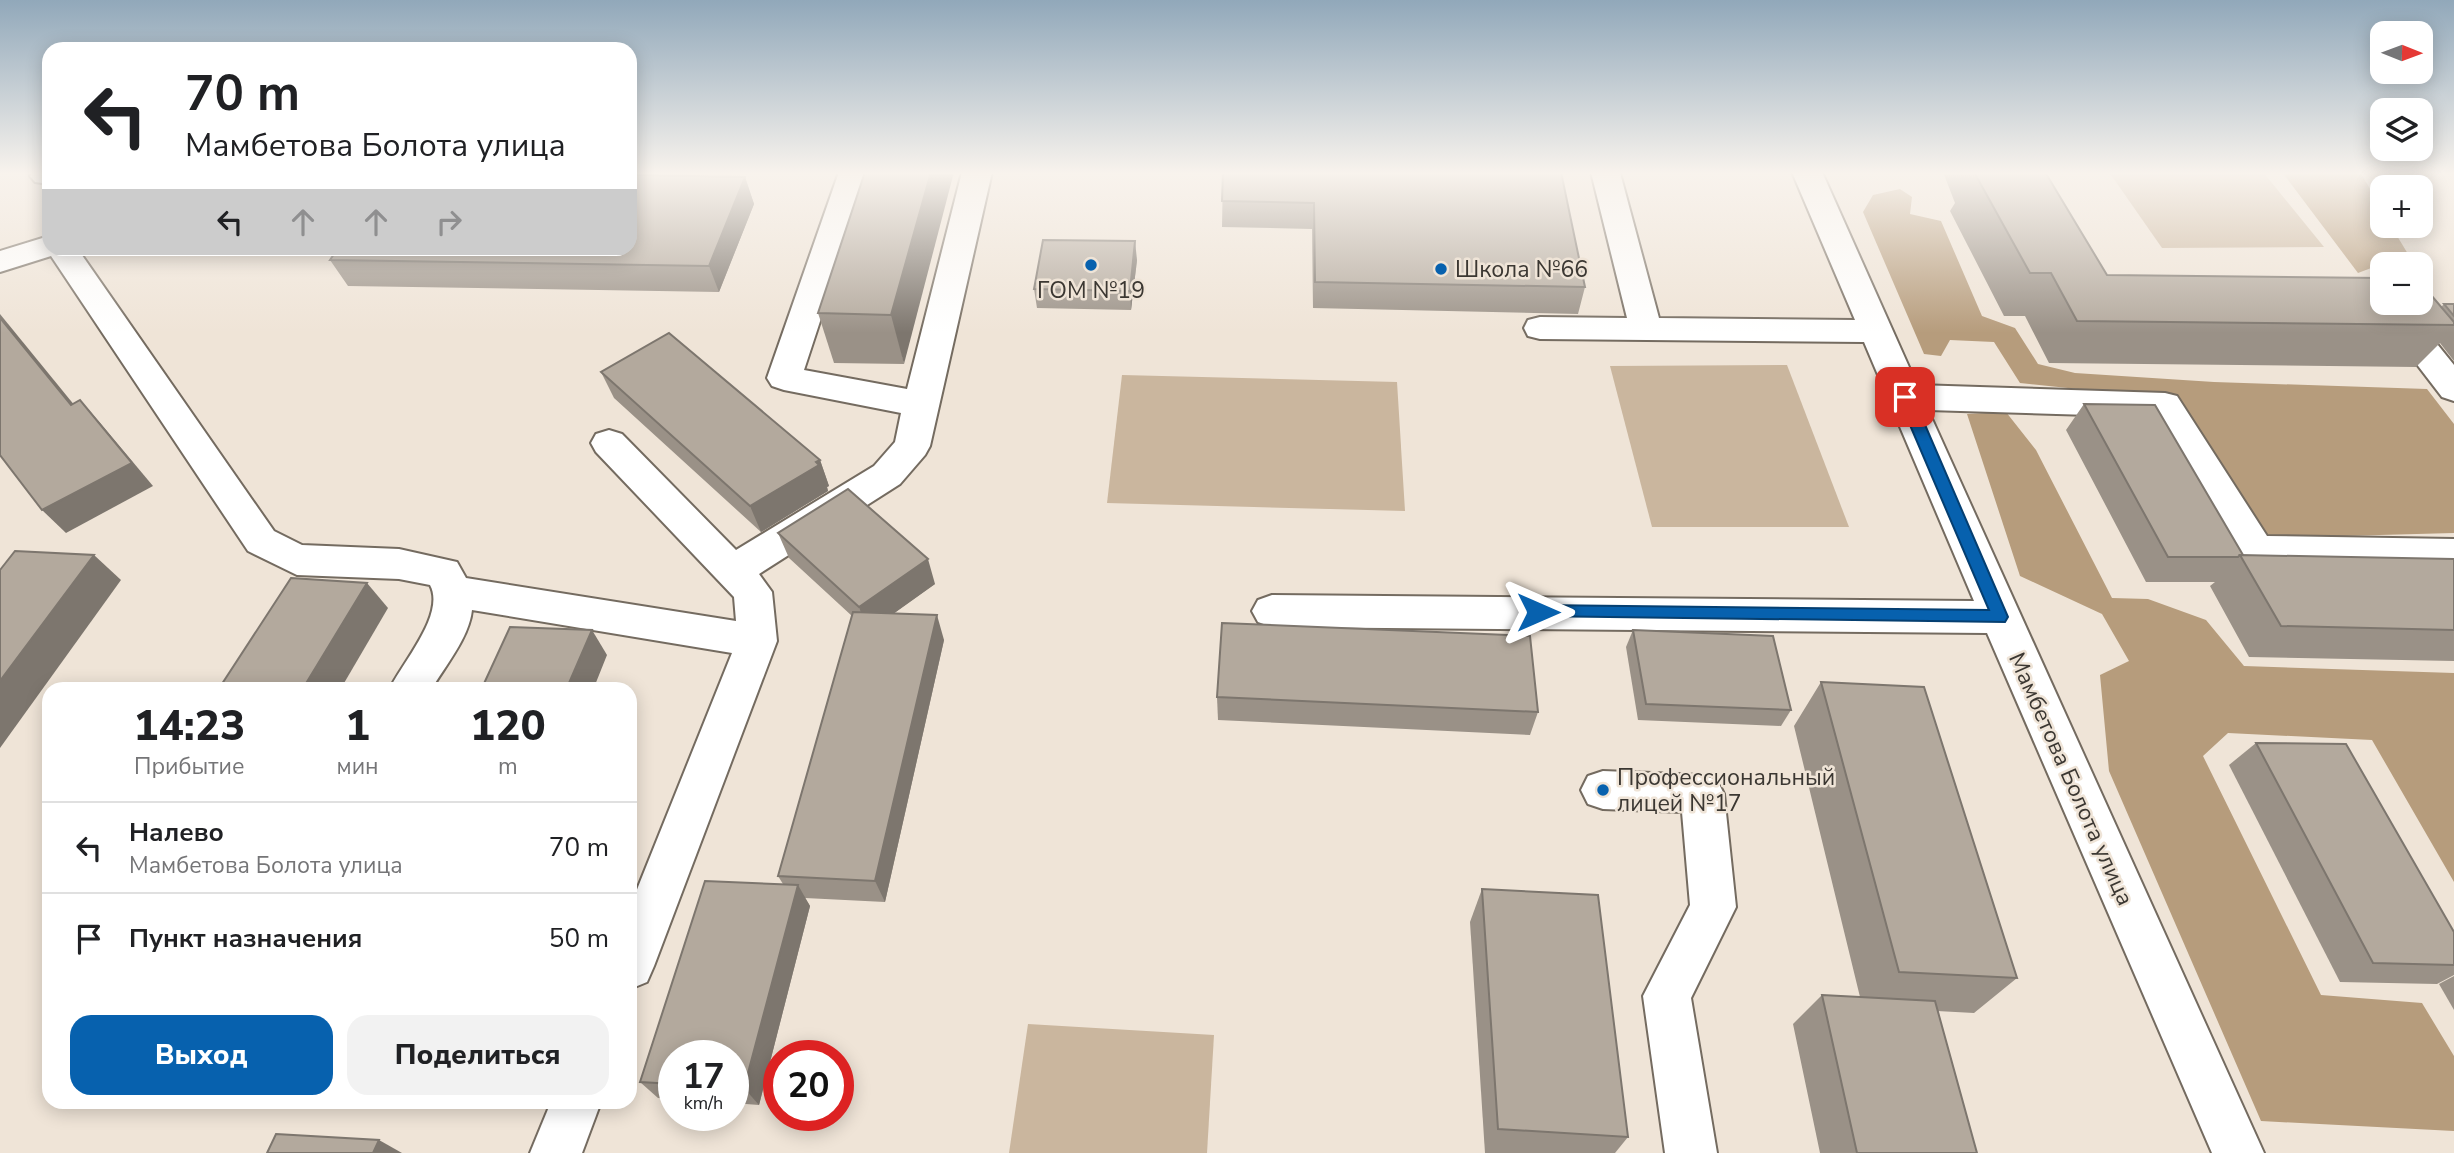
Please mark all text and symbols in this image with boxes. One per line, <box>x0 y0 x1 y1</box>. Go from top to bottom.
north arrow <box>2370 21 2432 84</box>
map controls <box>2370 21 2433 315</box>
text: 70 m <box>185 60 300 127</box>
icon: left <box>70 70 161 161</box>
button: layers <box>2370 98 2433 161</box>
text: Мамбетова Болота улица <box>185 124 566 167</box>
button: + <box>2370 175 2433 238</box>
icon: left <box>211 203 249 241</box>
icon: ahead <box>284 203 322 241</box>
icon: ahead <box>357 203 395 241</box>
icon: right <box>430 203 468 241</box>
button: − <box>2370 252 2433 315</box>
place label: Школа №66 <box>1455 254 1588 285</box>
marker: ГОМ №19 <box>1083 257 1099 273</box>
marker: Школа №66 <box>1433 261 1449 277</box>
place label: ГОМ №19 <box>1037 275 1145 306</box>
pin <box>1875 367 1935 427</box>
icon: arrive <box>1886 378 1924 416</box>
position arrow <box>1501 575 1575 649</box>
street label: Мамбетова Болота улица <box>2001 648 2141 910</box>
text: 14:23 <box>133 698 245 755</box>
text: 1 <box>345 698 370 755</box>
text: 120 <box>470 698 546 755</box>
text: Прибытие <box>134 751 244 782</box>
text: мин <box>337 751 379 782</box>
text: m <box>498 751 518 782</box>
place label: Профессиональный лицей №17 <box>1617 762 1835 819</box>
marker: Профессиональный лицей №17 <box>1595 782 1611 798</box>
text: Налево <box>129 815 224 850</box>
icon: left <box>70 829 108 867</box>
text: 70 m <box>549 830 609 865</box>
text: Мамбетова Болота улица <box>129 850 403 881</box>
icon: arrive <box>70 920 108 958</box>
text: Пункт назначения <box>129 921 362 956</box>
text: 50 m <box>549 921 609 956</box>
button: Выход <box>70 1015 333 1095</box>
button: Поделиться <box>347 1015 609 1095</box>
speed limit sign: 20 <box>763 1040 854 1131</box>
text: 17 <box>682 1053 725 1100</box>
text: km/h <box>684 1091 723 1115</box>

